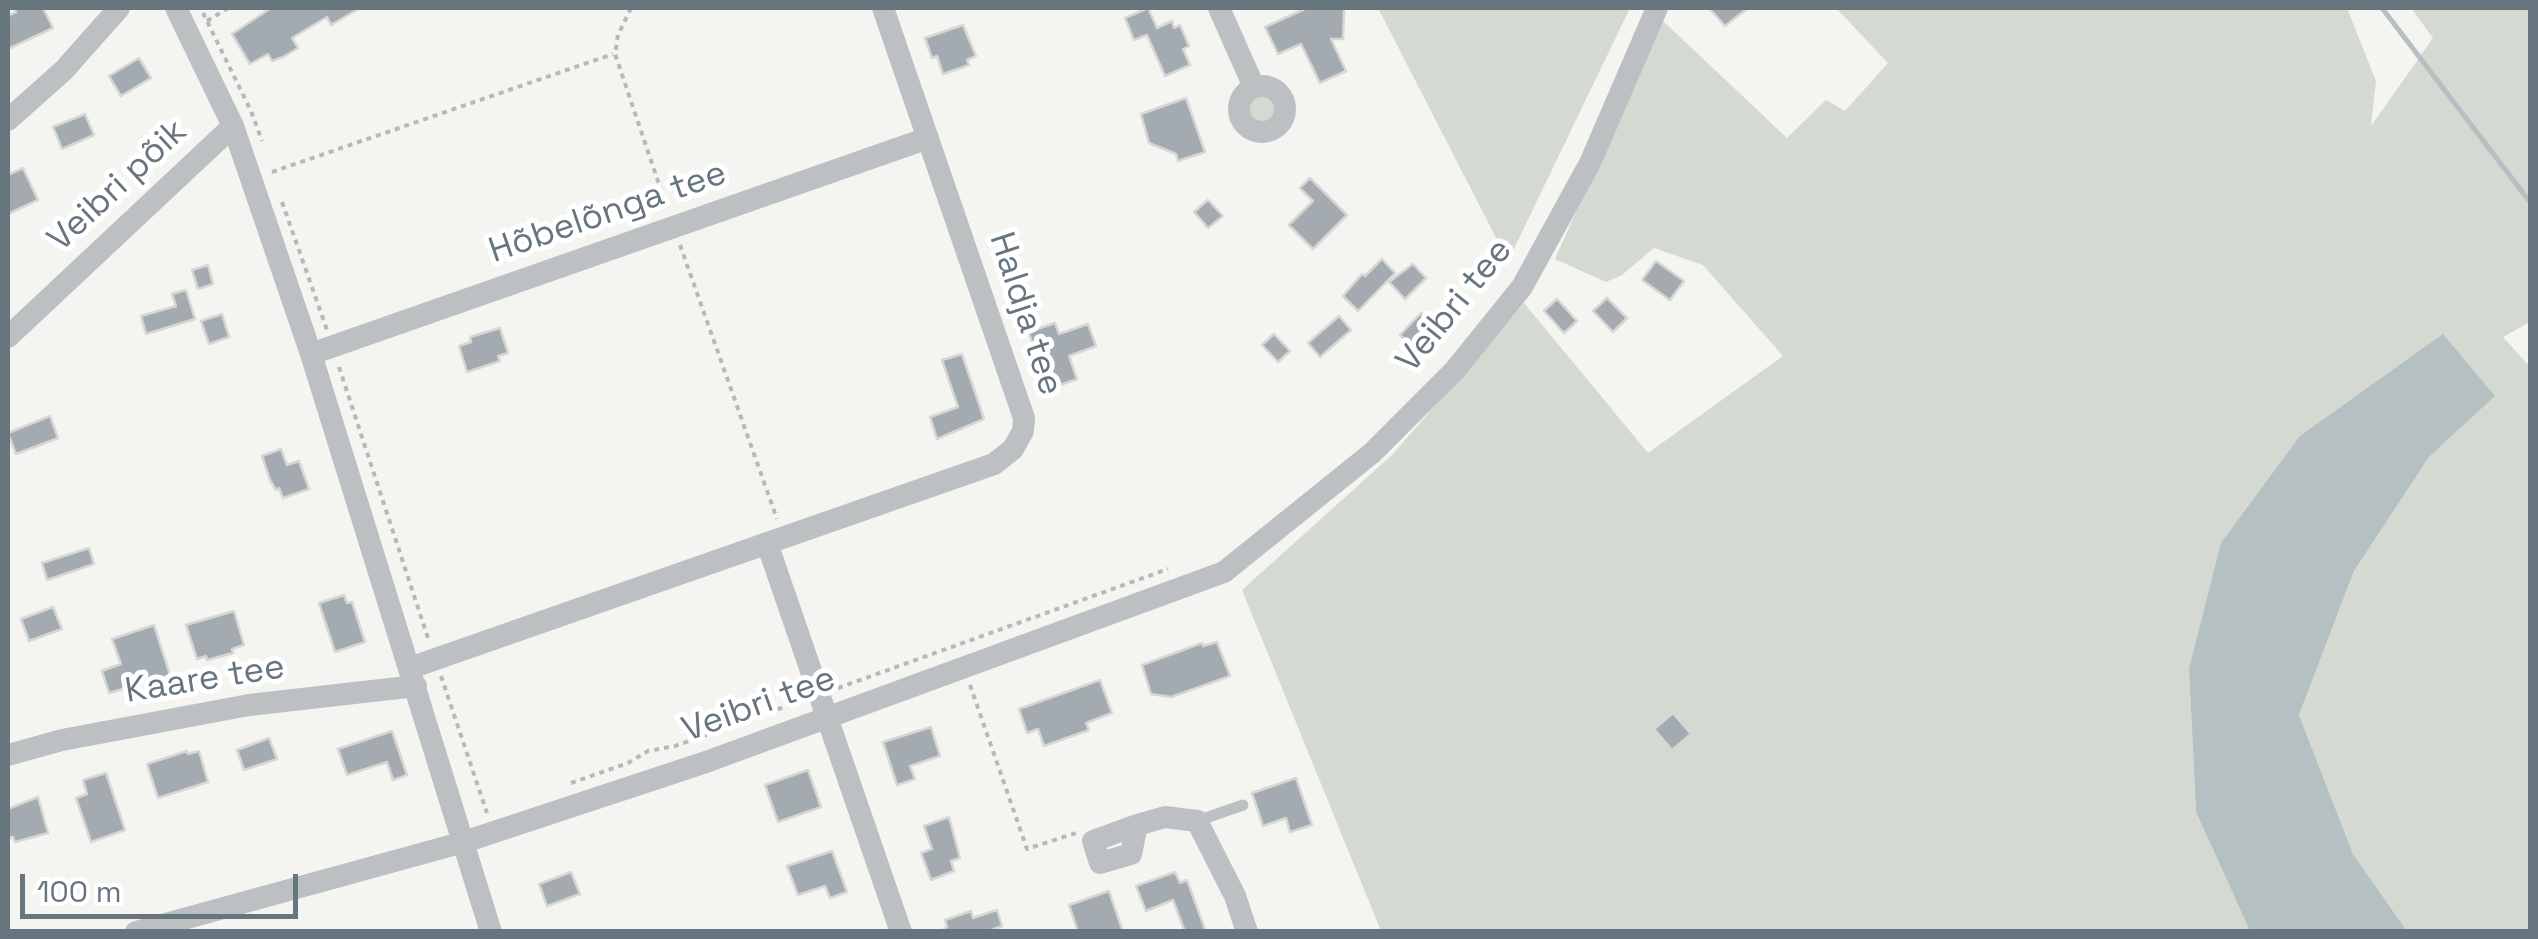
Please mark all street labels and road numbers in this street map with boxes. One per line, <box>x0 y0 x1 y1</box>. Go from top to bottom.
street label: Veibri põik <box>40 111 196 261</box>
street label: Hõbelõnga tee <box>484 153 732 273</box>
street label: Haldja tee <box>979 227 1071 401</box>
street label: Veibri tee <box>1388 231 1522 381</box>
street label: Kaare tee <box>122 647 288 713</box>
street label: Veibri tee <box>677 658 841 752</box>

